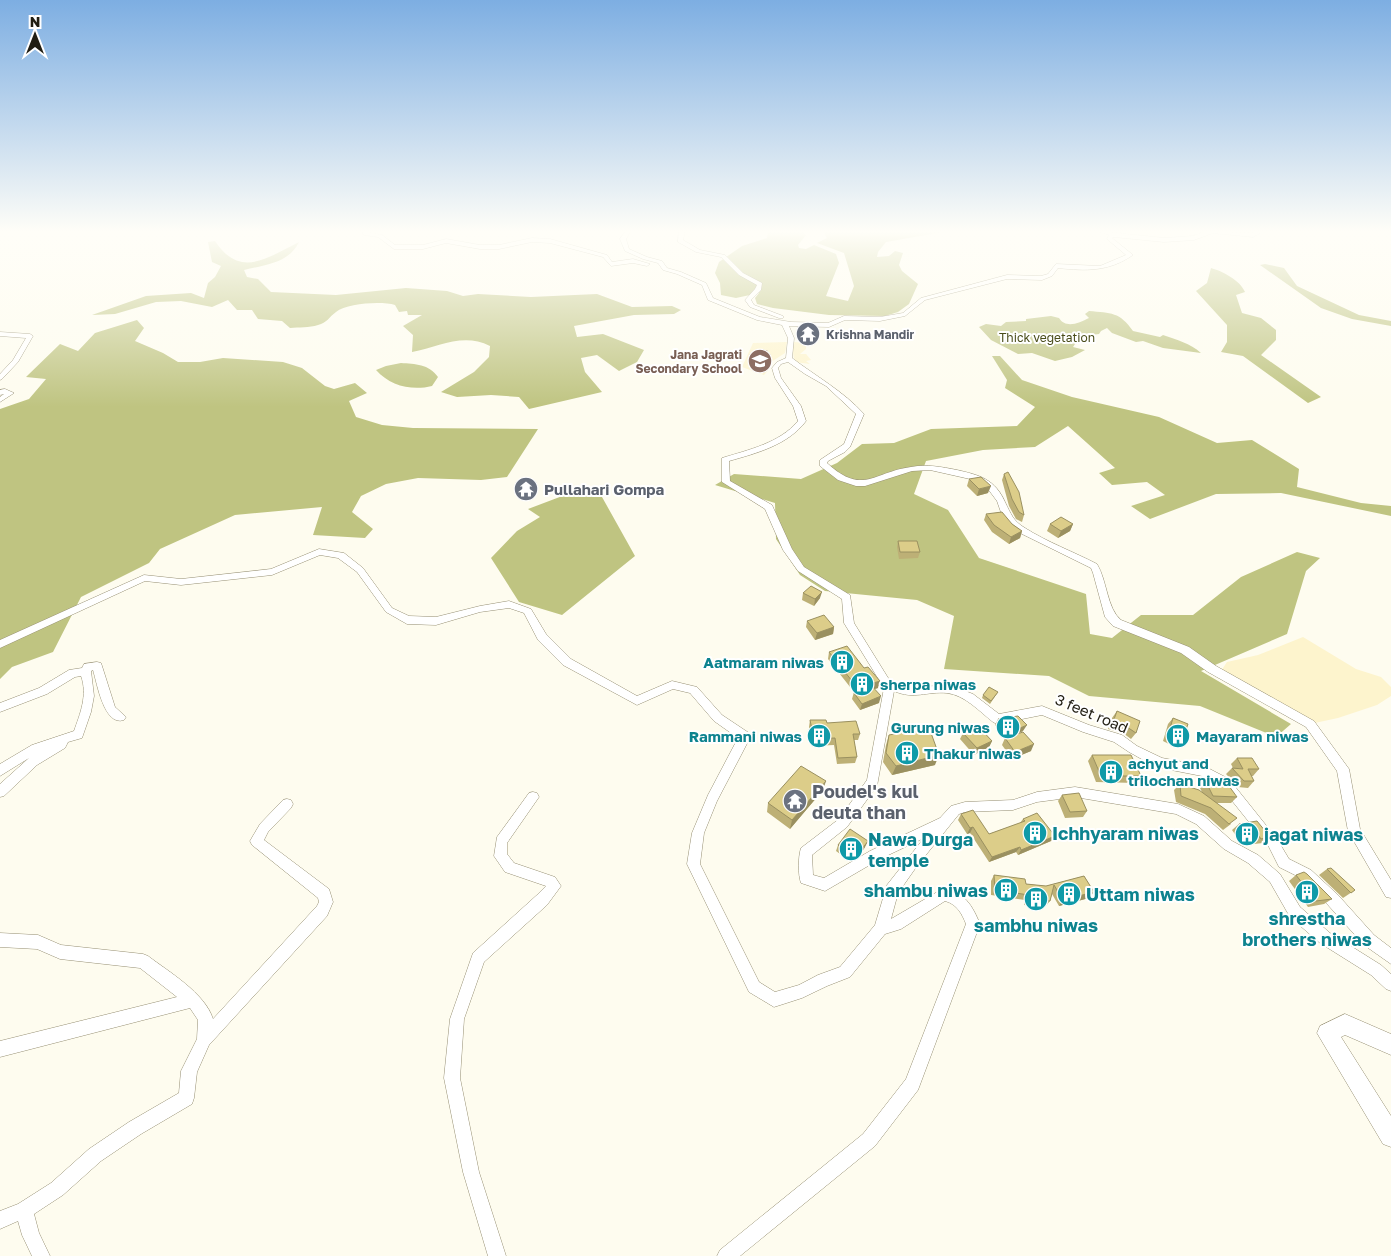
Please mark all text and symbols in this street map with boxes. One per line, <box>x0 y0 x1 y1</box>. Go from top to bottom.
north arrow <box>10 10 60 60</box>
text: N <box>30 13 40 30</box>
temple icon: Krishna Mandir <box>795 321 821 347</box>
place label: Krishna Mandir <box>826 327 914 342</box>
park label: Thick vegetation <box>999 330 1095 345</box>
place label: Jana Jagrati Secondary School <box>635 347 742 376</box>
school or university icon: Jana Jagrati Secondary School <box>747 348 773 374</box>
temple icon: Pullahari Gompa <box>513 476 539 502</box>
place label: Pullahari Gompa <box>544 480 665 498</box>
building icon: Aatmaram niwas <box>829 649 855 675</box>
place label: Aatmaram niwas <box>703 653 824 671</box>
building icon: sherpa niwas <box>849 671 875 697</box>
place label: sherpa niwas <box>880 675 976 693</box>
street label: 3 feet road <box>1053 690 1131 736</box>
building icon: Gurung niwas <box>995 714 1021 740</box>
place label: Gurung niwas <box>891 718 990 736</box>
building icon: Rammani niwas <box>806 723 832 749</box>
building icon: Mayaram niwas <box>1165 723 1191 749</box>
place label: Rammani niwas <box>689 727 802 745</box>
place label: Mayaram niwas <box>1196 727 1309 745</box>
building icon: Thakur niwas <box>894 740 920 766</box>
place label: Thakur niwas <box>924 744 1021 762</box>
place label: achyut and trilochan niwas <box>1128 754 1240 789</box>
building icon: achyut and trilochan niwas <box>1098 759 1124 785</box>
place label: Poudel's kul deuta than <box>812 780 919 823</box>
temple icon: Poudel's kul deuta than <box>782 788 808 814</box>
building icon: Ichhyaram niwas <box>1022 820 1048 846</box>
building icon: jagat niwas <box>1234 821 1260 847</box>
place label: Ichhyaram niwas <box>1052 822 1199 844</box>
place label: jagat niwas <box>1263 823 1363 845</box>
place label: Nawa Durga temple <box>868 828 973 871</box>
building icon: Nawa Durga temple <box>838 836 864 862</box>
building icon: shambu niwas <box>993 877 1019 903</box>
place label: shambu niwas <box>864 879 988 901</box>
building icon: shrestha brothers niwas <box>1294 879 1320 905</box>
building icon: Uttam niwas <box>1056 881 1082 907</box>
place label: Uttam niwas <box>1086 883 1195 905</box>
building icon: sambhu niwas <box>1023 886 1049 912</box>
place label: shrestha brothers niwas <box>1242 907 1372 950</box>
place label: sambhu niwas <box>974 914 1098 936</box>

